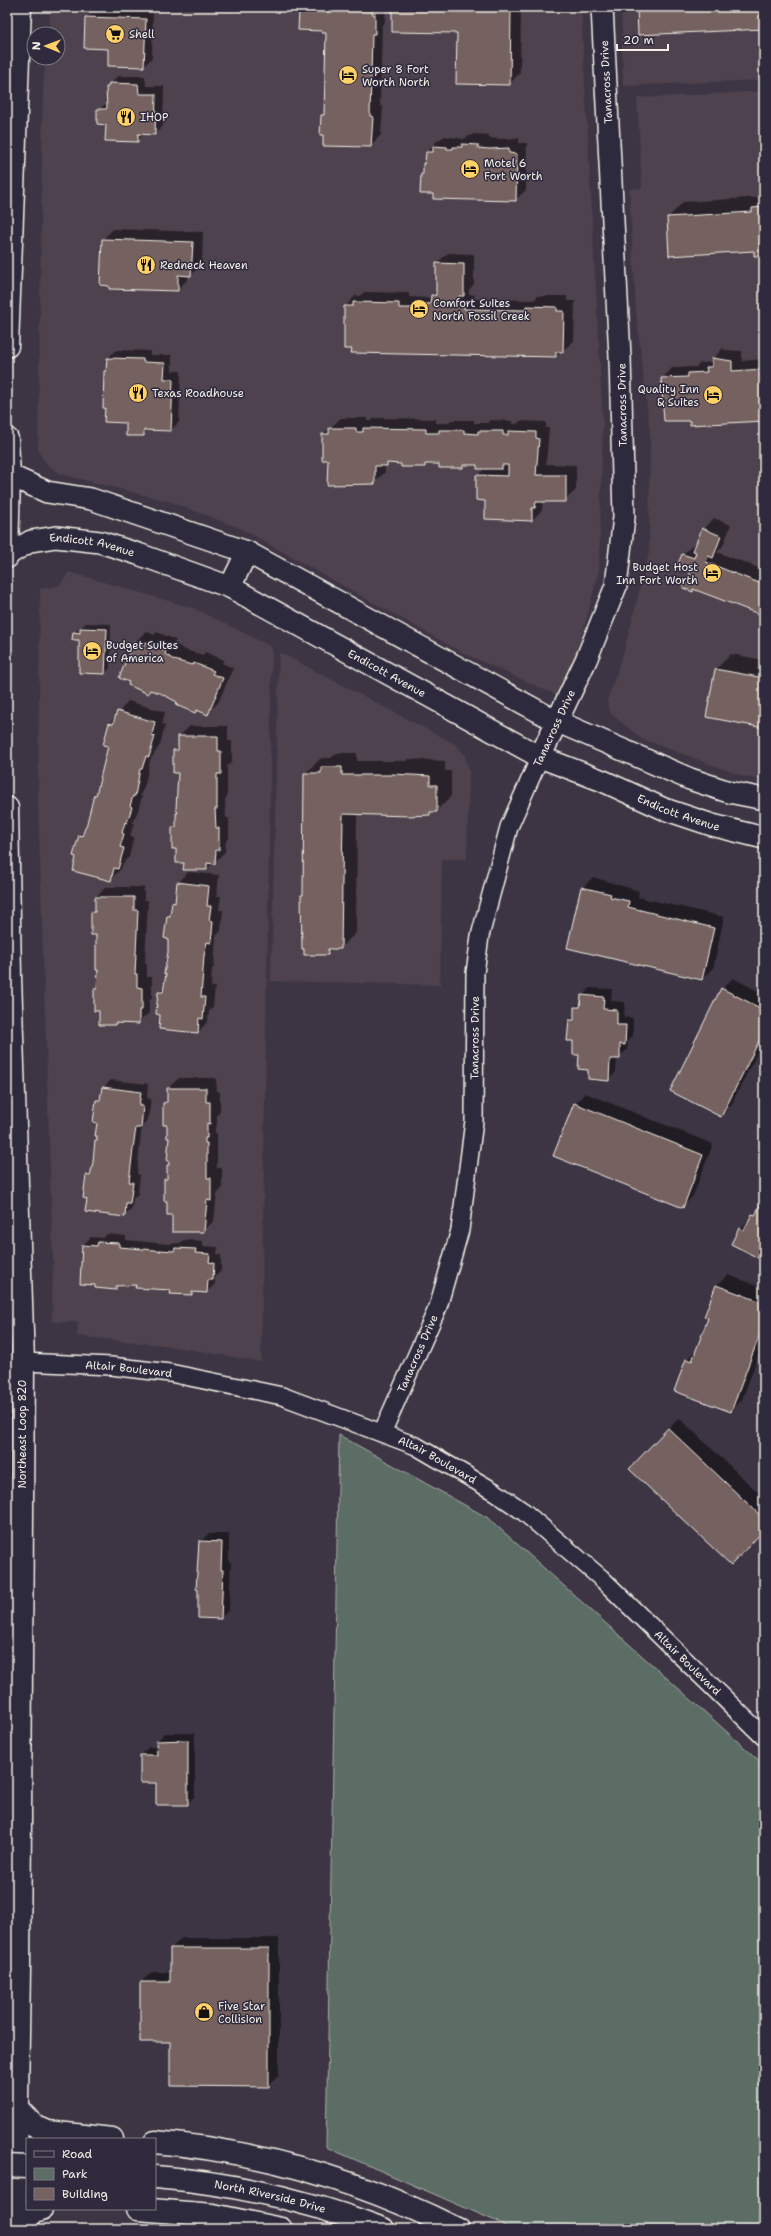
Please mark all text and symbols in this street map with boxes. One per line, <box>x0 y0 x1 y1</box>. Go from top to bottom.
supermarket icon: Shell <box>104 23 126 45</box>
north arrow <box>26 26 66 66</box>
scale bar <box>617 26 668 52</box>
place label: Shell <box>129 27 155 42</box>
text: 20 m <box>623 32 654 48</box>
street label: Tanacross Drive <box>597 40 616 124</box>
text: N <box>29 41 44 50</box>
place label: Super 8 Fort Worth North <box>362 62 430 90</box>
hotel icon: Super 8 Fort Worth North <box>337 64 359 86</box>
restaurant icon: IHOP <box>115 106 137 128</box>
place label: IHOP <box>140 110 168 125</box>
place label: Motel 6 Fort Worth <box>484 156 543 184</box>
hotel icon: Motel 6 Fort Worth <box>459 158 481 180</box>
restaurant icon: Redneck Heaven <box>135 254 157 276</box>
place label: Redneck Heaven <box>160 258 248 273</box>
place label: Comfort Suites North Fossil Creek <box>433 296 530 324</box>
hotel icon: Comfort Suites North Fossil Creek <box>408 298 430 320</box>
street label: Tanacross Drive <box>614 363 631 447</box>
restaurant icon: Texas Roadhouse <box>127 382 149 404</box>
place label: Quality Inn & Suites <box>638 382 699 410</box>
hotel icon: Quality Inn & Suites <box>702 384 724 406</box>
place label: Texas Roadhouse <box>152 386 244 401</box>
street label: Endicott Avenue <box>48 530 137 561</box>
place label: Budget Host Inn Fort Worth <box>616 560 698 588</box>
hotel icon: Budget Host Inn Fort Worth <box>701 562 723 584</box>
place label: Budget Suites of America <box>106 638 178 666</box>
hotel icon: Budget Suites of America <box>81 640 103 662</box>
street label: Endicott Avenue <box>345 646 429 701</box>
street label: Tanacross Drive <box>530 687 579 769</box>
street label: Endicott Avenue <box>635 791 721 835</box>
street label: Tanacross Drive <box>467 996 483 1080</box>
street label: Tanacross Drive <box>394 1312 442 1395</box>
street label: Altair Boulevard <box>85 1358 173 1381</box>
street label: Northeast Loop 820 <box>15 1380 30 1488</box>
street label: Altair Boulevard <box>396 1433 479 1488</box>
street label: Altair Boulevard <box>651 1627 724 1699</box>
place label: Five Star Collision <box>218 1999 265 2027</box>
shop icon: Five Star Collision <box>193 2001 215 2023</box>
legend <box>26 2138 156 2210</box>
text: Road <box>62 2146 93 2162</box>
text: Park <box>62 2166 88 2182</box>
street label: North Riverside Drive <box>213 2177 328 2217</box>
text: Building <box>62 2186 108 2202</box>

